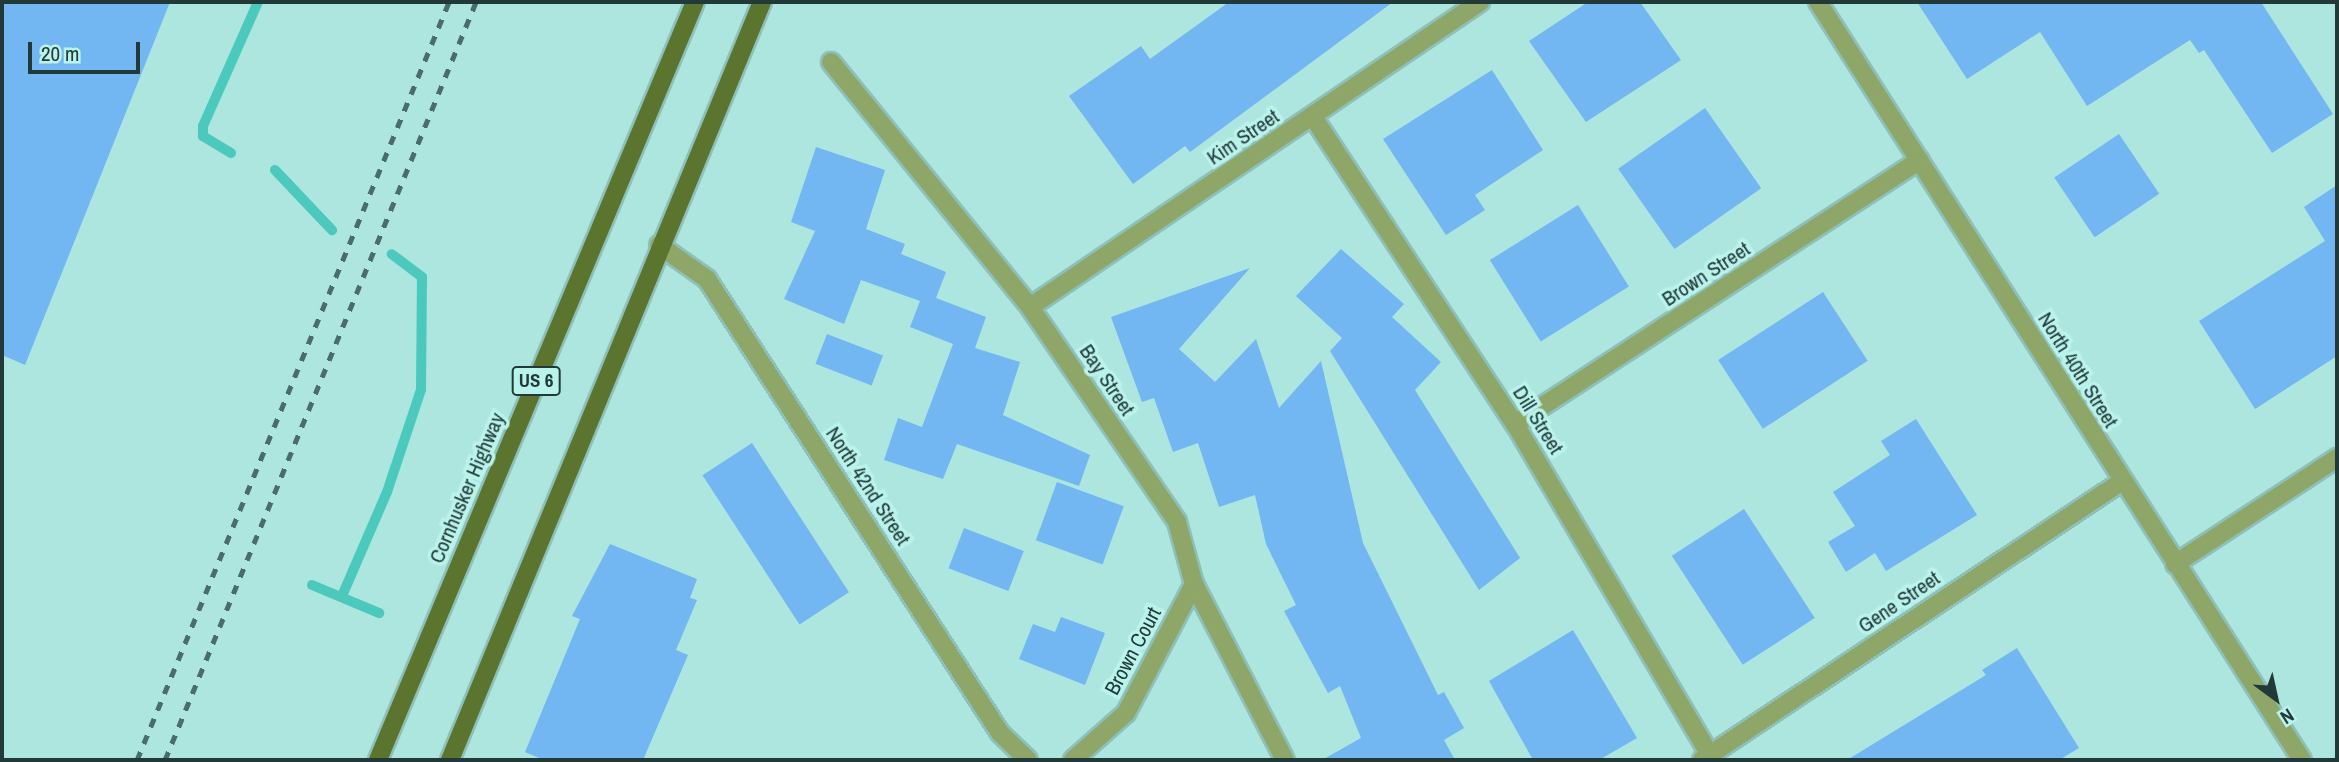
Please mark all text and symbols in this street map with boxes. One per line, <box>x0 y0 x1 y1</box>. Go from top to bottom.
scale bar <box>32 28 144 72</box>
text: 20 m <box>41 39 79 68</box>
street label: Kim Street <box>1202 104 1284 170</box>
street label: Brown Street <box>1657 236 1755 312</box>
street label: North 40th Street <box>2033 308 2123 432</box>
street label: Bay Street <box>1074 340 1140 420</box>
road number: US 6 <box>512 366 560 396</box>
street label: Dill Street <box>1507 381 1569 459</box>
street label: Cornhusker Highway <box>424 409 510 567</box>
street label: North 42nd Street <box>820 422 916 550</box>
street label: Gene Street <box>1853 566 1945 638</box>
street label: Brown Court <box>1099 603 1167 699</box>
north arrow <box>2241 664 2311 734</box>
text: N <box>2276 703 2299 731</box>

